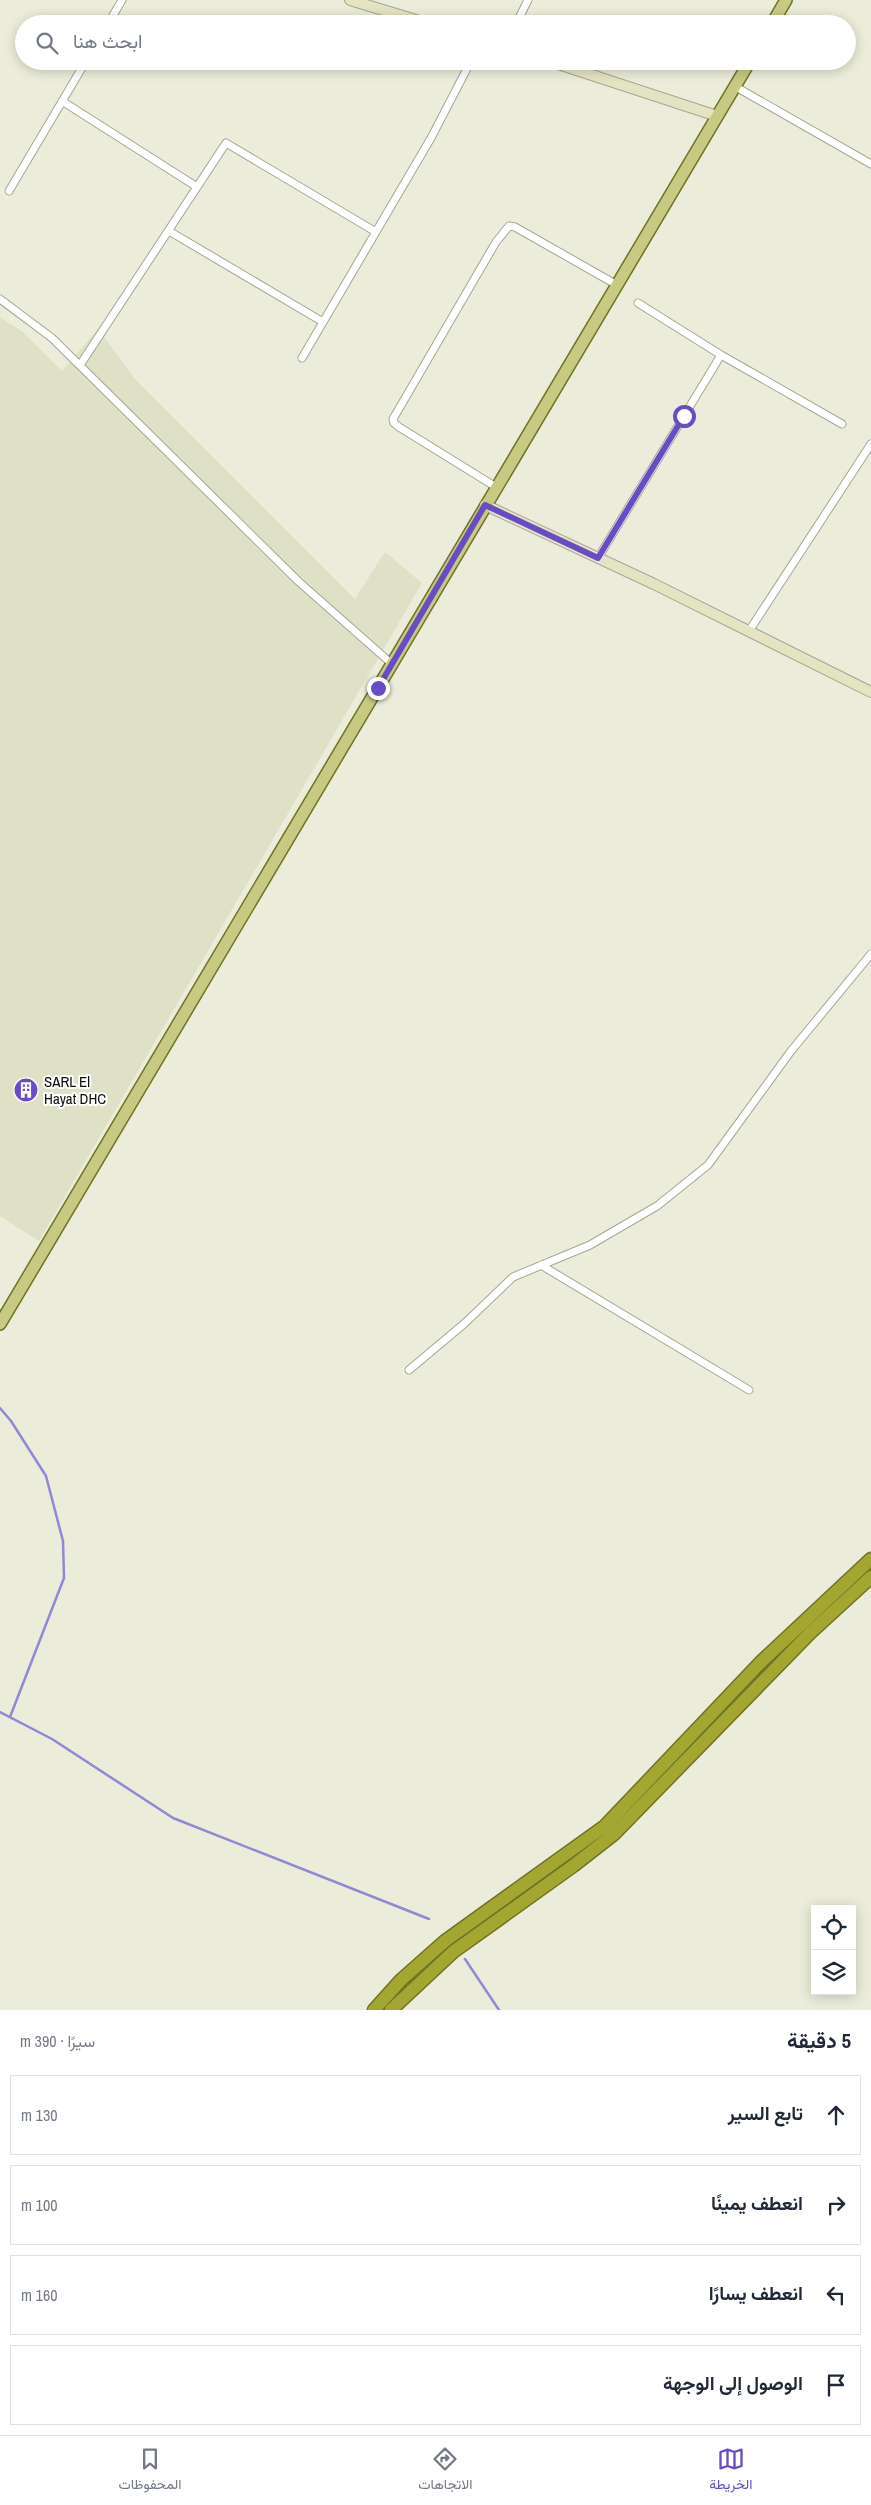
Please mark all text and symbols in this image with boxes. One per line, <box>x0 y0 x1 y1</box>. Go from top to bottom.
search box <box>15 15 856 70</box>
text: ابحث هنا <box>73 28 143 54</box>
icon: search <box>33 29 61 57</box>
route start <box>673 405 696 428</box>
route end <box>367 677 390 700</box>
place label: SARL El Hayat DHC <box>44 1071 106 1109</box>
building icon: SARL El Hayat DHC <box>13 1077 39 1103</box>
map controls <box>811 1905 856 1995</box>
button: locate <box>811 1905 856 1950</box>
button: layers <box>811 1950 856 1995</box>
text: 5 دقيقة <box>787 2026 851 2055</box>
text: سيرًا · 390 m <box>20 2030 95 2052</box>
text: تابع السير <box>728 2100 803 2126</box>
icon: ahead <box>822 2101 850 2129</box>
text: 130 m <box>21 2104 57 2126</box>
text: انعطف يمينًا <box>711 2190 803 2216</box>
icon: right <box>822 2191 850 2219</box>
text: 100 m <box>21 2194 57 2216</box>
text: انعطف يسارًا <box>709 2280 803 2306</box>
icon: left <box>822 2281 850 2309</box>
text: 160 m <box>21 2284 57 2306</box>
text: الوصول إلى الوجهة <box>663 2370 803 2396</box>
icon: arrive <box>822 2371 850 2399</box>
tab: المحفوظات <box>118 2445 181 2497</box>
tab: الاتجاهات <box>418 2445 473 2497</box>
tab: الخريطة <box>709 2445 753 2497</box>

